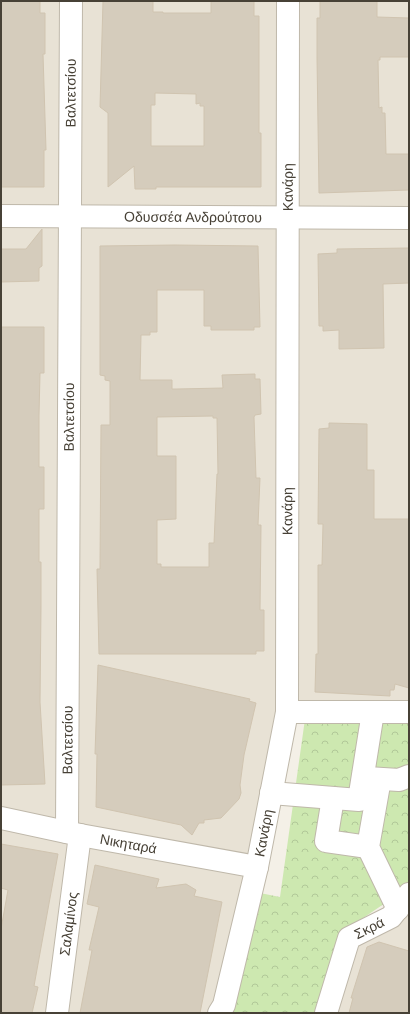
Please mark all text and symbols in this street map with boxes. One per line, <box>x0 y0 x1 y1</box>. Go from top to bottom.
street label: Βαλτετσίου <box>62 59 79 127</box>
street label: Κανάρη <box>280 163 296 211</box>
street label: Οδυσσέα Ανδρούτσου <box>124 209 262 225</box>
street label: Βαλτετσίου <box>61 383 77 451</box>
street label: Κανάρη <box>279 487 295 535</box>
street label: Βαλτετσίου <box>59 706 76 774</box>
street label: Κανάρη <box>251 808 276 858</box>
street label: Νικηταρά <box>99 831 158 857</box>
street label: Σαλαμίνος <box>56 891 81 957</box>
street label: Σκρά <box>351 914 387 942</box>

